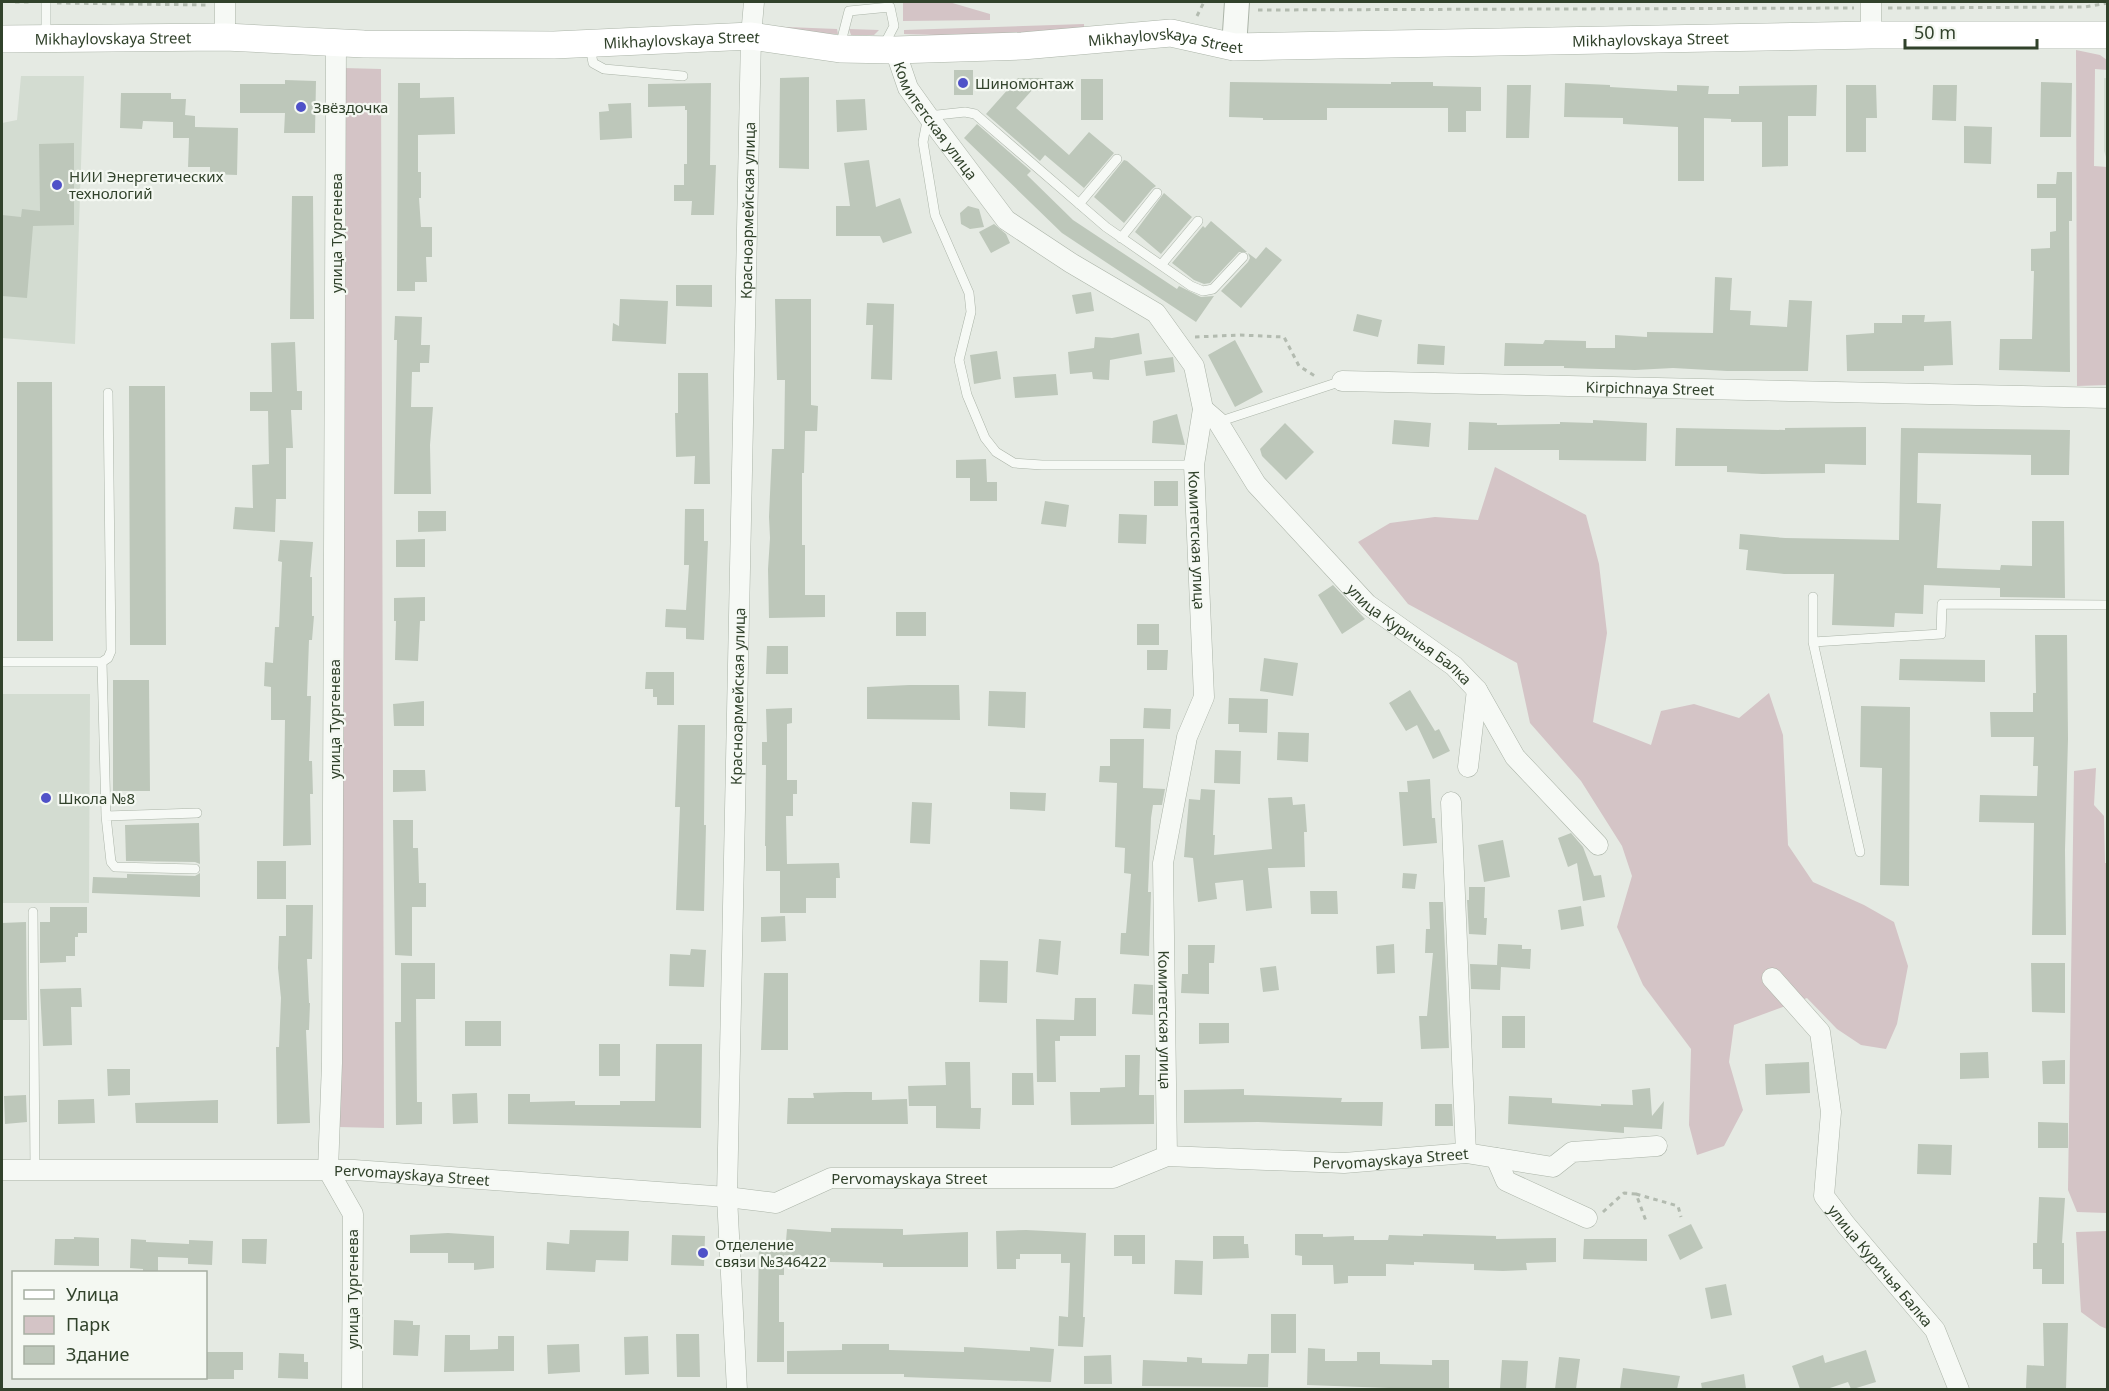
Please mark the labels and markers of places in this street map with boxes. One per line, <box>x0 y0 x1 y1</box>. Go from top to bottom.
place label: Шиномонтаж <box>975 73 1075 93</box>
marker: Шиномонтаж <box>956 76 970 90</box>
place label: Звёздочка <box>313 97 388 117</box>
marker: Звёздочка <box>294 100 308 114</box>
place label: НИИ Энергетических технологий <box>69 166 224 203</box>
marker: НИИ Энергетических технологий <box>50 178 64 192</box>
place label: Школа №8 <box>58 788 135 808</box>
marker: Школа №8 <box>39 791 53 805</box>
place label: Отделение связи №346422 <box>715 1234 827 1271</box>
marker: Отделение связи №346422 <box>696 1246 710 1260</box>

